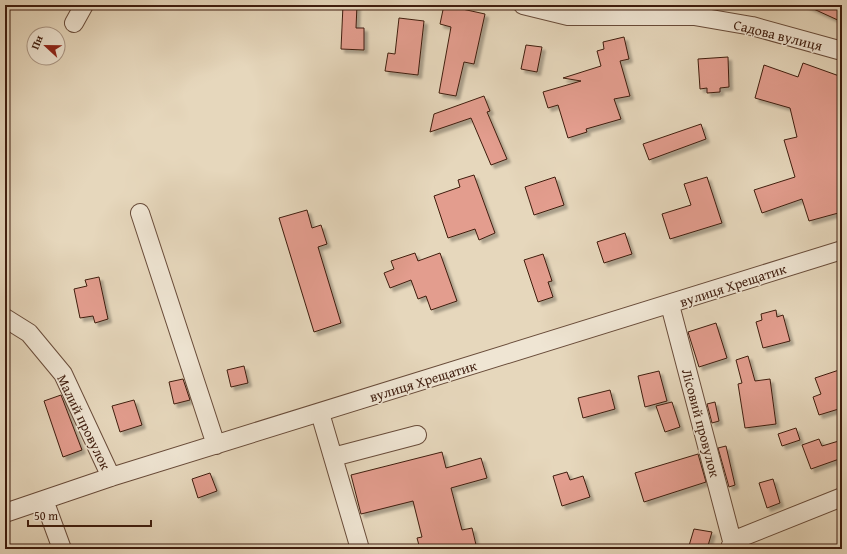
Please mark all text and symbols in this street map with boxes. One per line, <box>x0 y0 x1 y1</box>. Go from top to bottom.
street label: Садова вулиця <box>732 14 824 56</box>
north arrow <box>26 26 66 66</box>
text: Пн <box>27 32 47 52</box>
street label: вулиця Хрещатик <box>677 258 789 312</box>
street label: вулиця Хрещатик <box>367 355 480 407</box>
street label: Лісовий провулок <box>677 367 725 480</box>
street label: Малий провулок <box>52 371 116 474</box>
scale bar <box>28 502 151 528</box>
text: 50 m <box>34 507 58 524</box>

